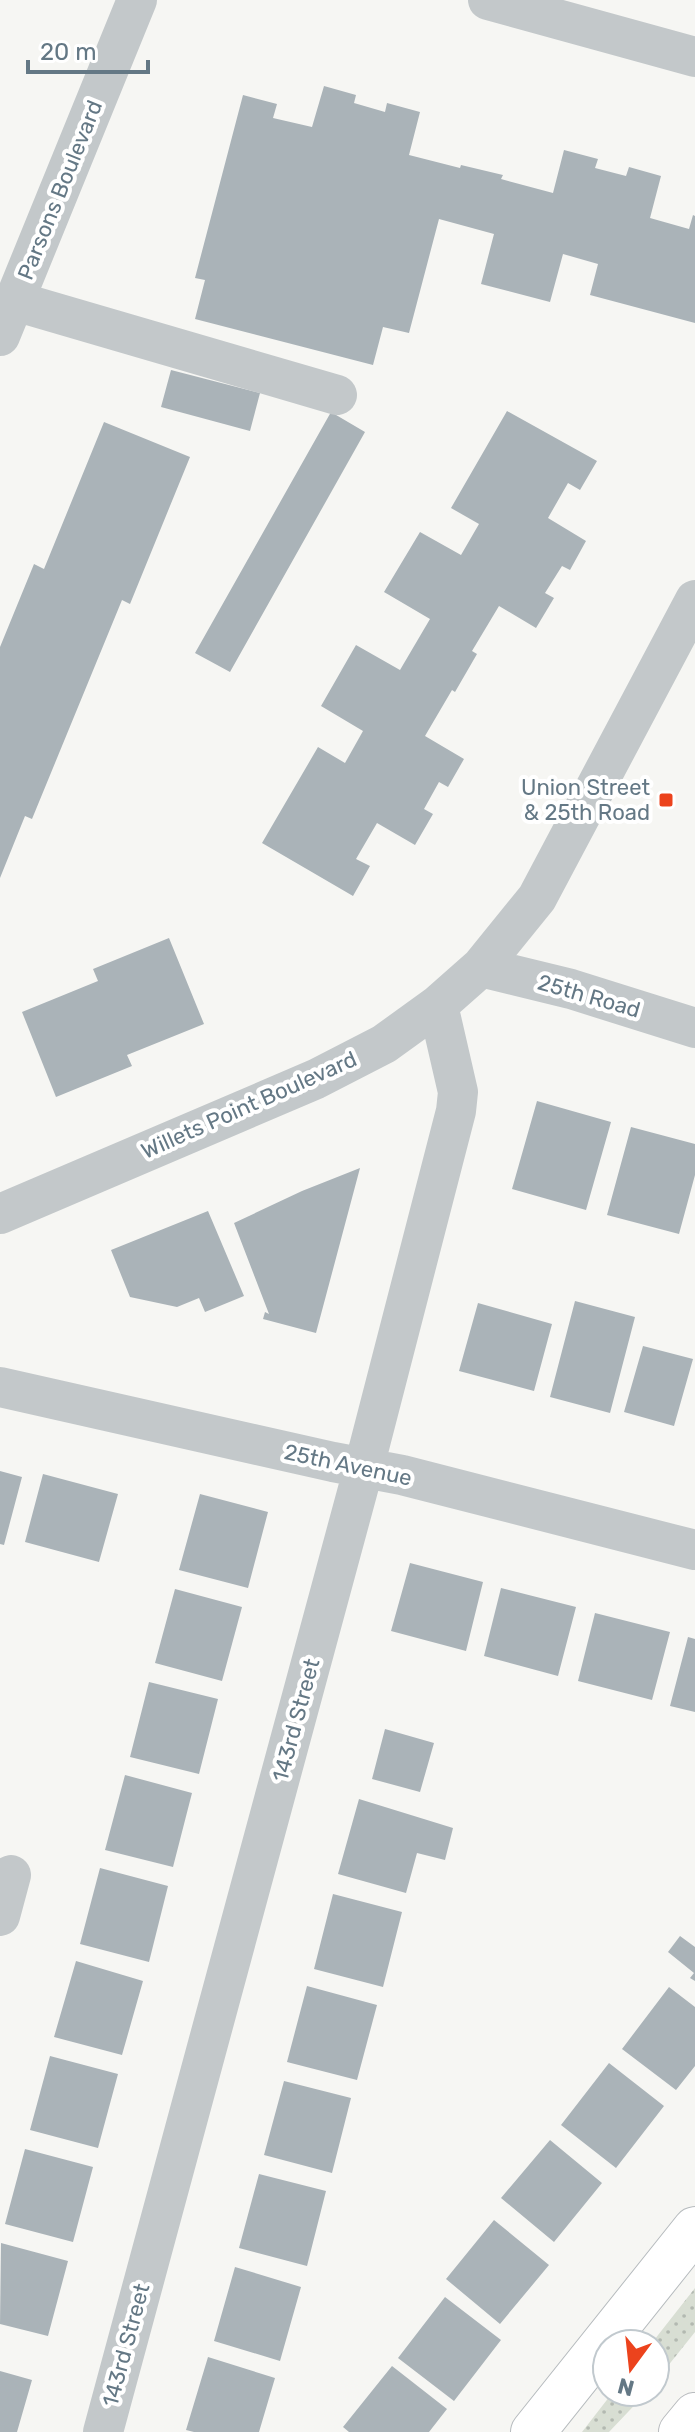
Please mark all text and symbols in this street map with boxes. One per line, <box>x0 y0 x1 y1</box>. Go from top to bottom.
scale bar <box>28 24 148 74</box>
text: 20 m <box>40 38 97 66</box>
street label: Parsons Boulevard <box>12 96 108 284</box>
place label: Union Street & 25th Road <box>521 774 650 826</box>
marker: Union Street & 25th Road <box>657 791 675 809</box>
street label: 25th Road <box>535 968 643 1024</box>
street label: Willets Point Boulevard <box>137 1045 361 1165</box>
street label: 25th Avenue <box>282 1438 414 1492</box>
street label: 143rd Street <box>267 1655 326 1785</box>
street label: 143rd Street <box>97 2280 156 2410</box>
north arrow <box>591 2328 671 2408</box>
text: N <box>615 2372 637 2402</box>

